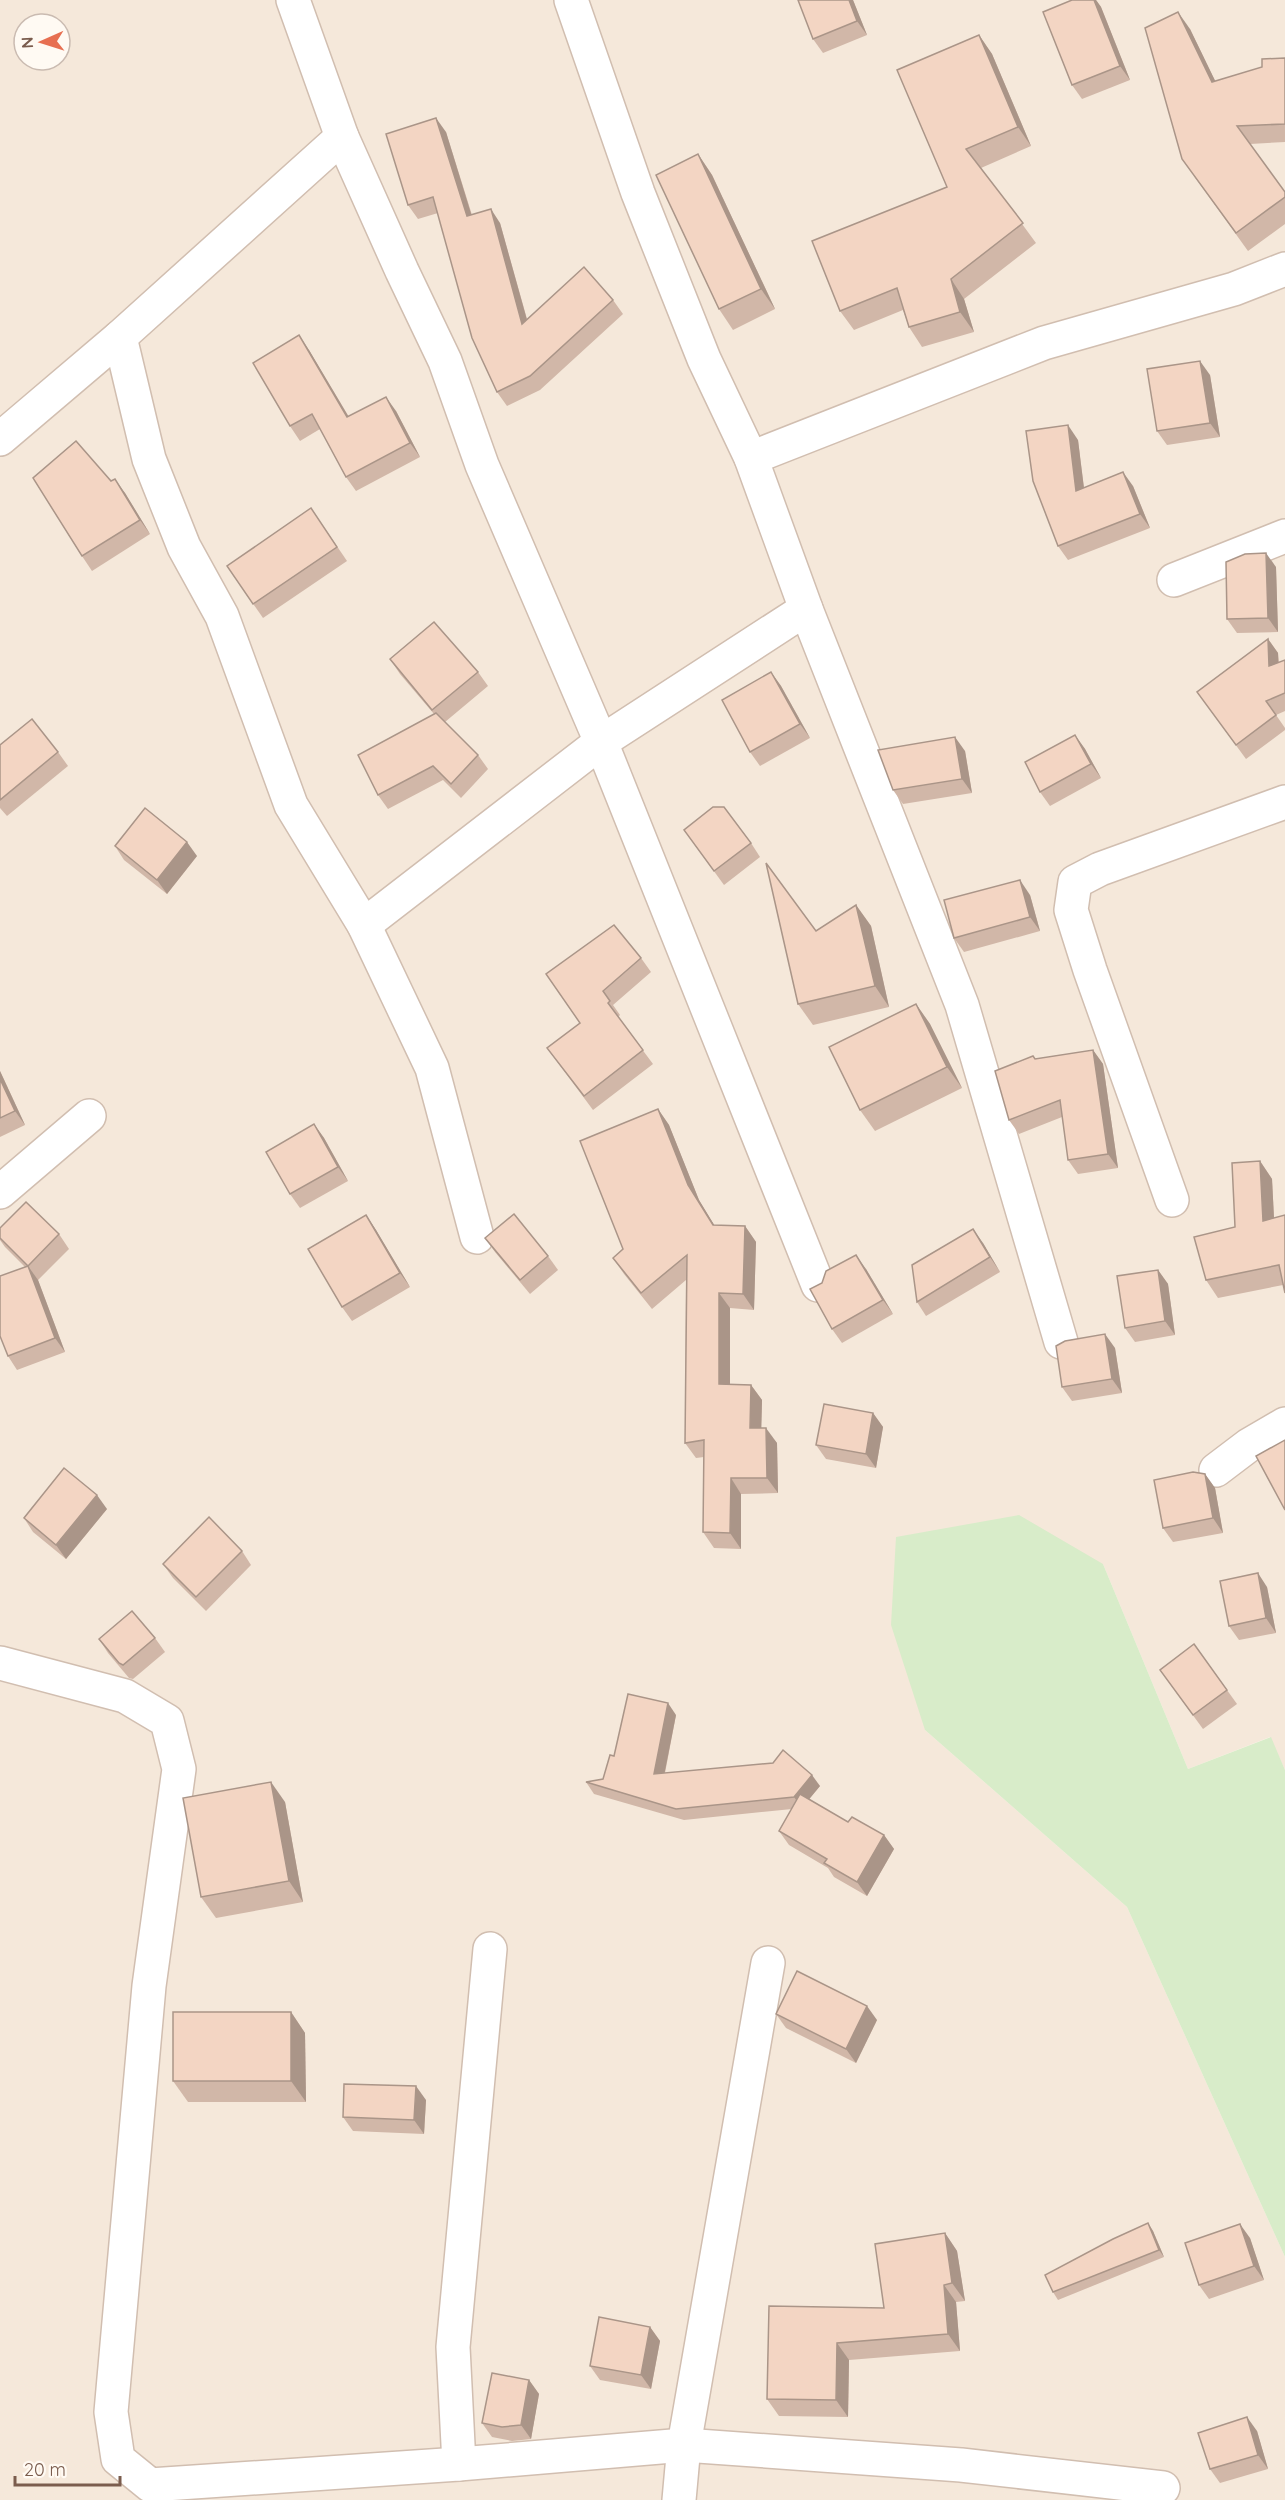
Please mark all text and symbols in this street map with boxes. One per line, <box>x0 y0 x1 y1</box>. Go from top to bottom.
north arrow <box>12 12 72 72</box>
text: N <box>17 36 37 49</box>
scale bar <box>15 2449 120 2487</box>
text: 20 m <box>24 2458 66 2481</box>

